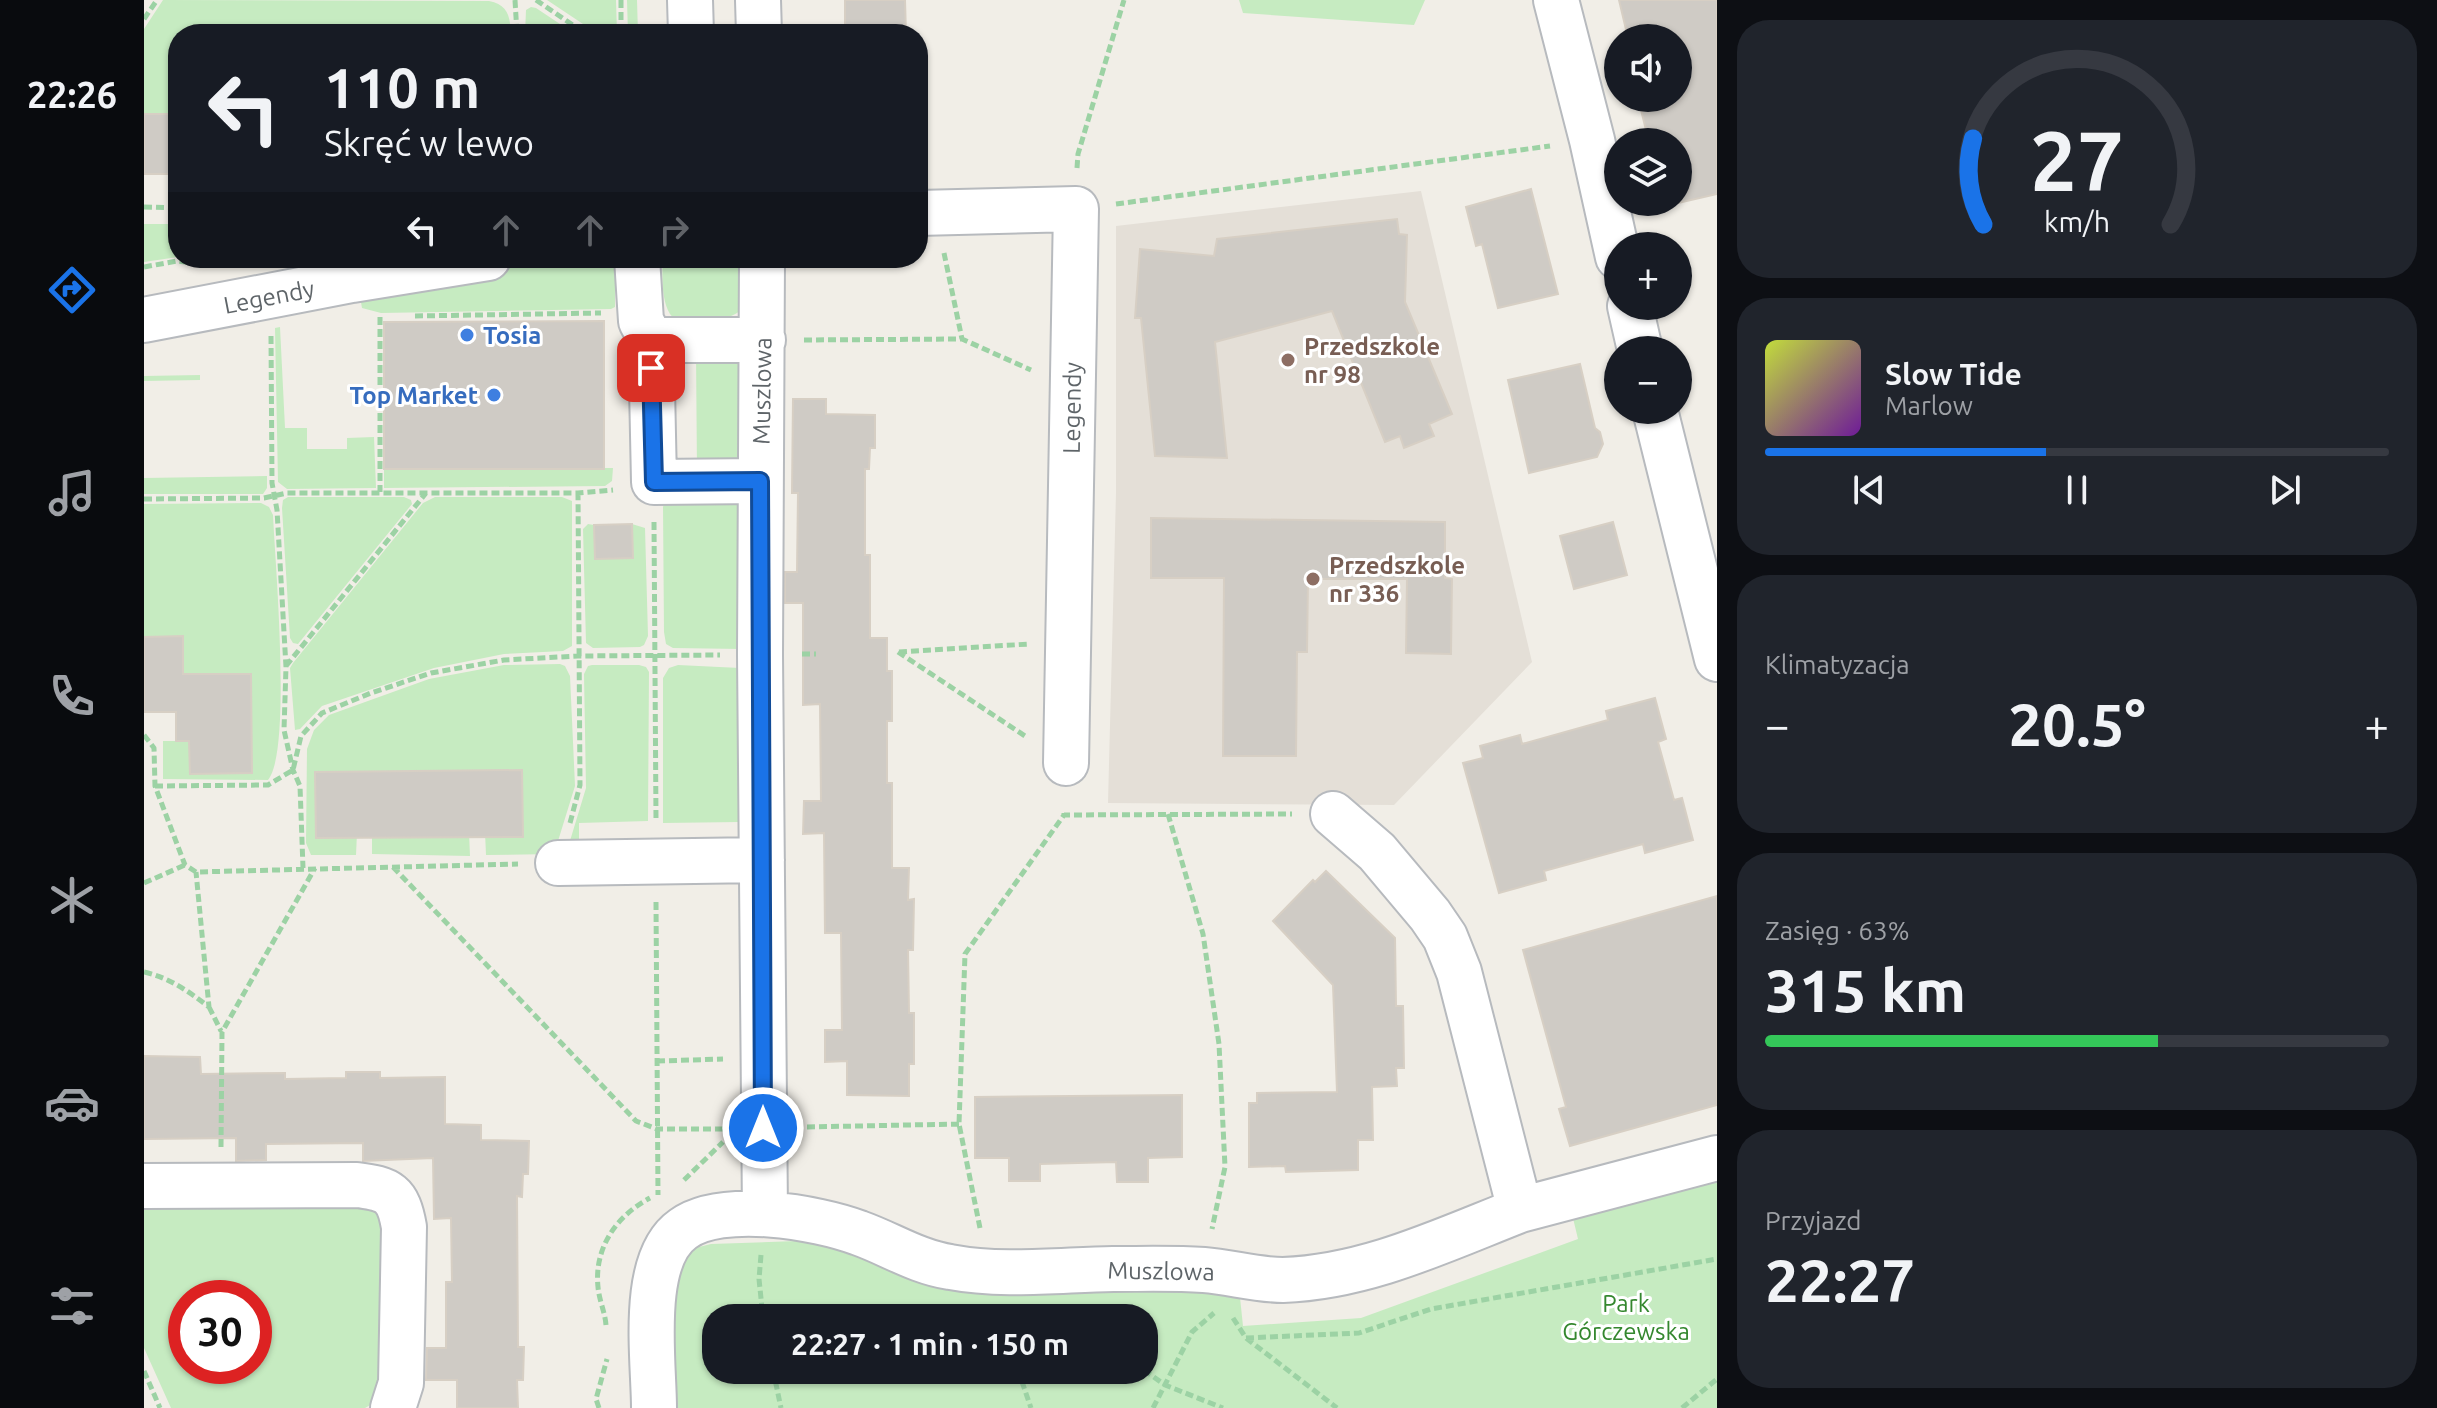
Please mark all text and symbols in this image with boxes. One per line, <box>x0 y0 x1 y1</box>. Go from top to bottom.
map controls <box>1604 24 1692 424</box>
button: sound <box>1604 24 1692 112</box>
icon: left <box>192 56 296 160</box>
text: 110 m <box>324 56 480 119</box>
text: 22:26 <box>27 74 117 115</box>
text: 27 <box>2030 112 2124 206</box>
text: Skręć w lewo <box>324 122 534 163</box>
button: layers <box>1604 128 1692 216</box>
text: km/h <box>2044 205 2110 237</box>
icon: left <box>400 208 444 252</box>
icon: ahead <box>484 208 528 252</box>
icon: ahead <box>568 208 612 252</box>
icon: right <box>652 208 696 252</box>
button: + <box>1604 232 1692 320</box>
icon: directions <box>44 262 100 318</box>
street label: Legendy <box>221 275 317 319</box>
place label: Tosia <box>483 322 541 349</box>
marker: Tosia <box>458 326 476 344</box>
place label: Przedszkole nr 98 <box>1304 333 1440 388</box>
pin <box>617 334 685 402</box>
button: − <box>1604 336 1692 424</box>
street label: Muszlowa <box>748 337 776 445</box>
icon: arrive <box>629 346 673 390</box>
marker: Przedszkole nr 98 <box>1279 351 1297 369</box>
text: Slow Tide <box>1885 357 2022 391</box>
street label: Legendy <box>1058 361 1086 454</box>
place label: Top Market <box>350 382 478 409</box>
marker: Top Market <box>485 386 503 404</box>
text: Marlow <box>1885 391 1973 420</box>
icon: music <box>44 465 100 521</box>
icon: previous <box>1847 468 1891 512</box>
icon: pause <box>2055 468 2099 512</box>
icon: next <box>2263 468 2307 512</box>
place label: Przedszkole nr 336 <box>1329 552 1465 607</box>
marker: Przedszkole nr 336 <box>1304 570 1322 588</box>
text: Klimatyzacja <box>1765 650 1910 679</box>
icon: phone <box>44 668 100 724</box>
text: 20.5° <box>2008 690 2146 757</box>
text: − <box>1765 700 1790 749</box>
text: + <box>2364 700 2389 749</box>
icon: climate <box>44 872 100 928</box>
text: Zasięg · 63% <box>1765 916 1910 945</box>
text: 315 km <box>1765 956 1966 1023</box>
icon: car <box>44 1075 100 1131</box>
position arrow <box>721 1086 805 1170</box>
text: Przyjazd <box>1765 1206 1862 1235</box>
text: 22:27 <box>1765 1246 1915 1313</box>
street label: Muszlowa <box>1107 1257 1215 1285</box>
icon: filters <box>44 1278 100 1334</box>
speed limit sign: 30 <box>168 1280 272 1384</box>
park label: Park Górczewska <box>1562 1290 1690 1345</box>
text: 22:27 · 1 min · 150 m <box>791 1327 1069 1361</box>

